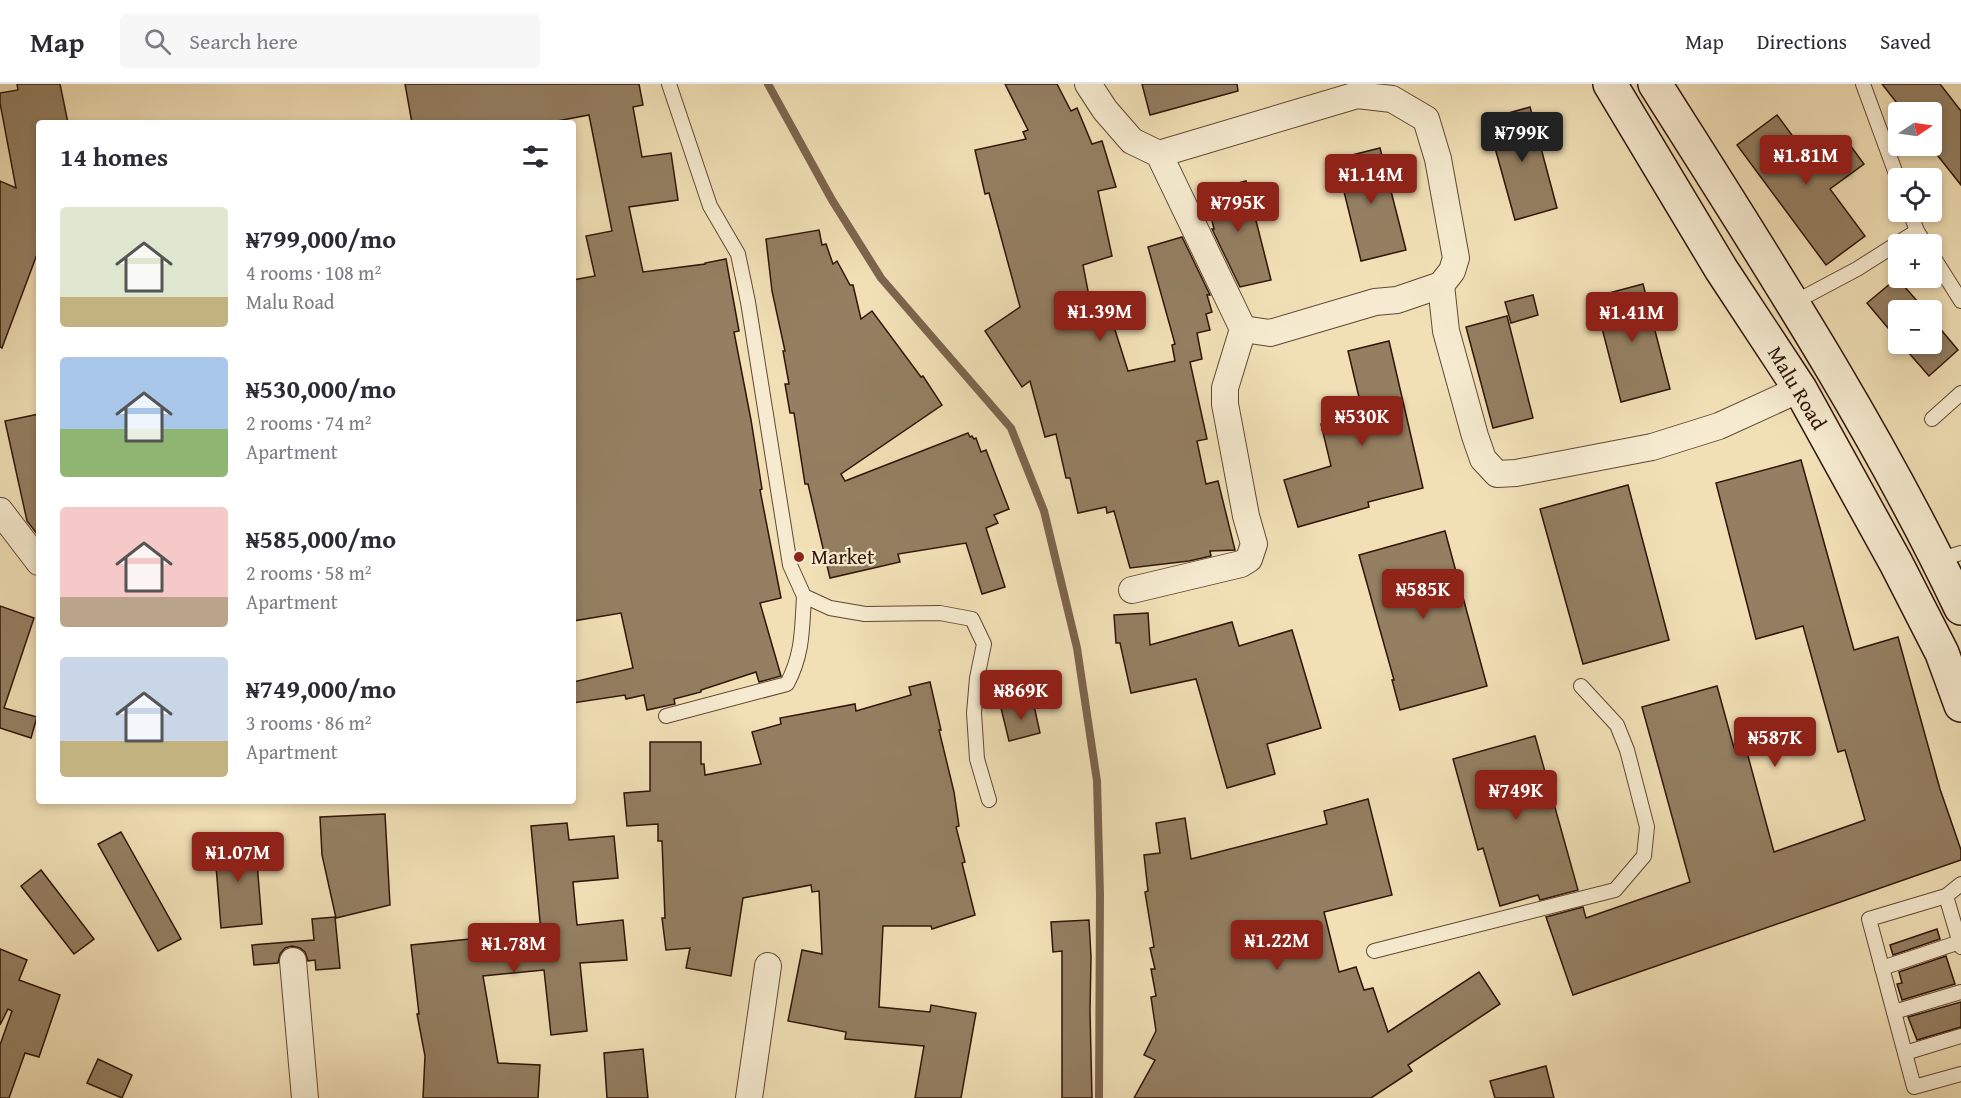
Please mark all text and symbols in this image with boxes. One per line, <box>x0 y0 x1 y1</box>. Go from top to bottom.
search box <box>120 14 540 68</box>
text: Map <box>30 21 84 62</box>
icon: search <box>141 25 174 58</box>
text: Search here <box>189 25 298 57</box>
text: Map <box>1685 26 1724 57</box>
text: Directions <box>1757 26 1847 57</box>
text: Saved <box>1880 26 1931 57</box>
north arrow <box>1888 102 1942 156</box>
map controls <box>1888 102 1942 354</box>
pin: ₦799K <box>1480 112 1564 163</box>
text: ₦799K <box>1495 117 1549 146</box>
pin: ₦1.81M <box>1757 135 1855 186</box>
text: 14 homes <box>60 137 168 176</box>
icon: filters <box>519 140 552 173</box>
text: ₦1.81M <box>1774 140 1838 169</box>
pin: ₦1.14M <box>1322 154 1420 205</box>
text: ₦1.14M <box>1339 159 1403 188</box>
button: locate <box>1888 168 1942 222</box>
pin: ₦795K <box>1196 182 1280 233</box>
text: ₦795K <box>1211 187 1265 216</box>
text: ₦799,000/mo <box>246 219 396 258</box>
icon: home <box>108 231 180 303</box>
button: + <box>1888 234 1942 288</box>
text: 4 rooms · 108 m² <box>246 258 381 287</box>
text: Malu Road <box>246 287 335 316</box>
pin: ₦1.39M <box>1051 291 1149 342</box>
pin: ₦1.41M <box>1583 292 1681 343</box>
text: ₦1.39M <box>1068 296 1132 325</box>
text: ₦1.41M <box>1600 297 1664 326</box>
button: − <box>1888 300 1942 354</box>
street label: Malu Road <box>1760 340 1835 436</box>
text: ₦530,000/mo <box>246 369 396 408</box>
icon: home <box>108 381 180 453</box>
pin: ₦530K <box>1320 396 1404 447</box>
text: ₦530K <box>1335 401 1389 430</box>
text: 2 rooms · 74 m² <box>246 408 372 437</box>
text: Apartment <box>246 437 338 466</box>
text: ₦585,000/mo <box>246 519 396 558</box>
icon: home <box>108 531 180 603</box>
place label: Market <box>811 541 875 572</box>
marker: Market <box>792 550 806 564</box>
text: 2 rooms · 58 m² <box>246 558 372 587</box>
pin: ₦585K <box>1381 569 1465 620</box>
text: ₦585K <box>1396 574 1450 603</box>
text: Apartment <box>246 587 338 616</box>
text: ₦749,000/mo <box>246 669 396 708</box>
pin: ₦869K <box>979 670 1063 721</box>
text: ₦869K <box>994 675 1048 704</box>
icon: home <box>108 681 180 753</box>
text: 3 rooms · 86 m² <box>246 708 372 737</box>
pin: ₦587K <box>1733 717 1817 768</box>
text: ₦587K <box>1748 722 1802 751</box>
text: Apartment <box>246 737 338 766</box>
pin: ₦749K <box>1474 770 1558 821</box>
text: ₦749K <box>1489 775 1543 804</box>
pin: ₦1.07M <box>189 832 287 883</box>
text: ₦1.07M <box>206 837 270 866</box>
pin: ₦1.22M <box>1228 920 1326 971</box>
pin: ₦1.78M <box>465 923 563 974</box>
text: ₦1.22M <box>1245 925 1309 954</box>
text: ₦1.78M <box>482 928 546 957</box>

